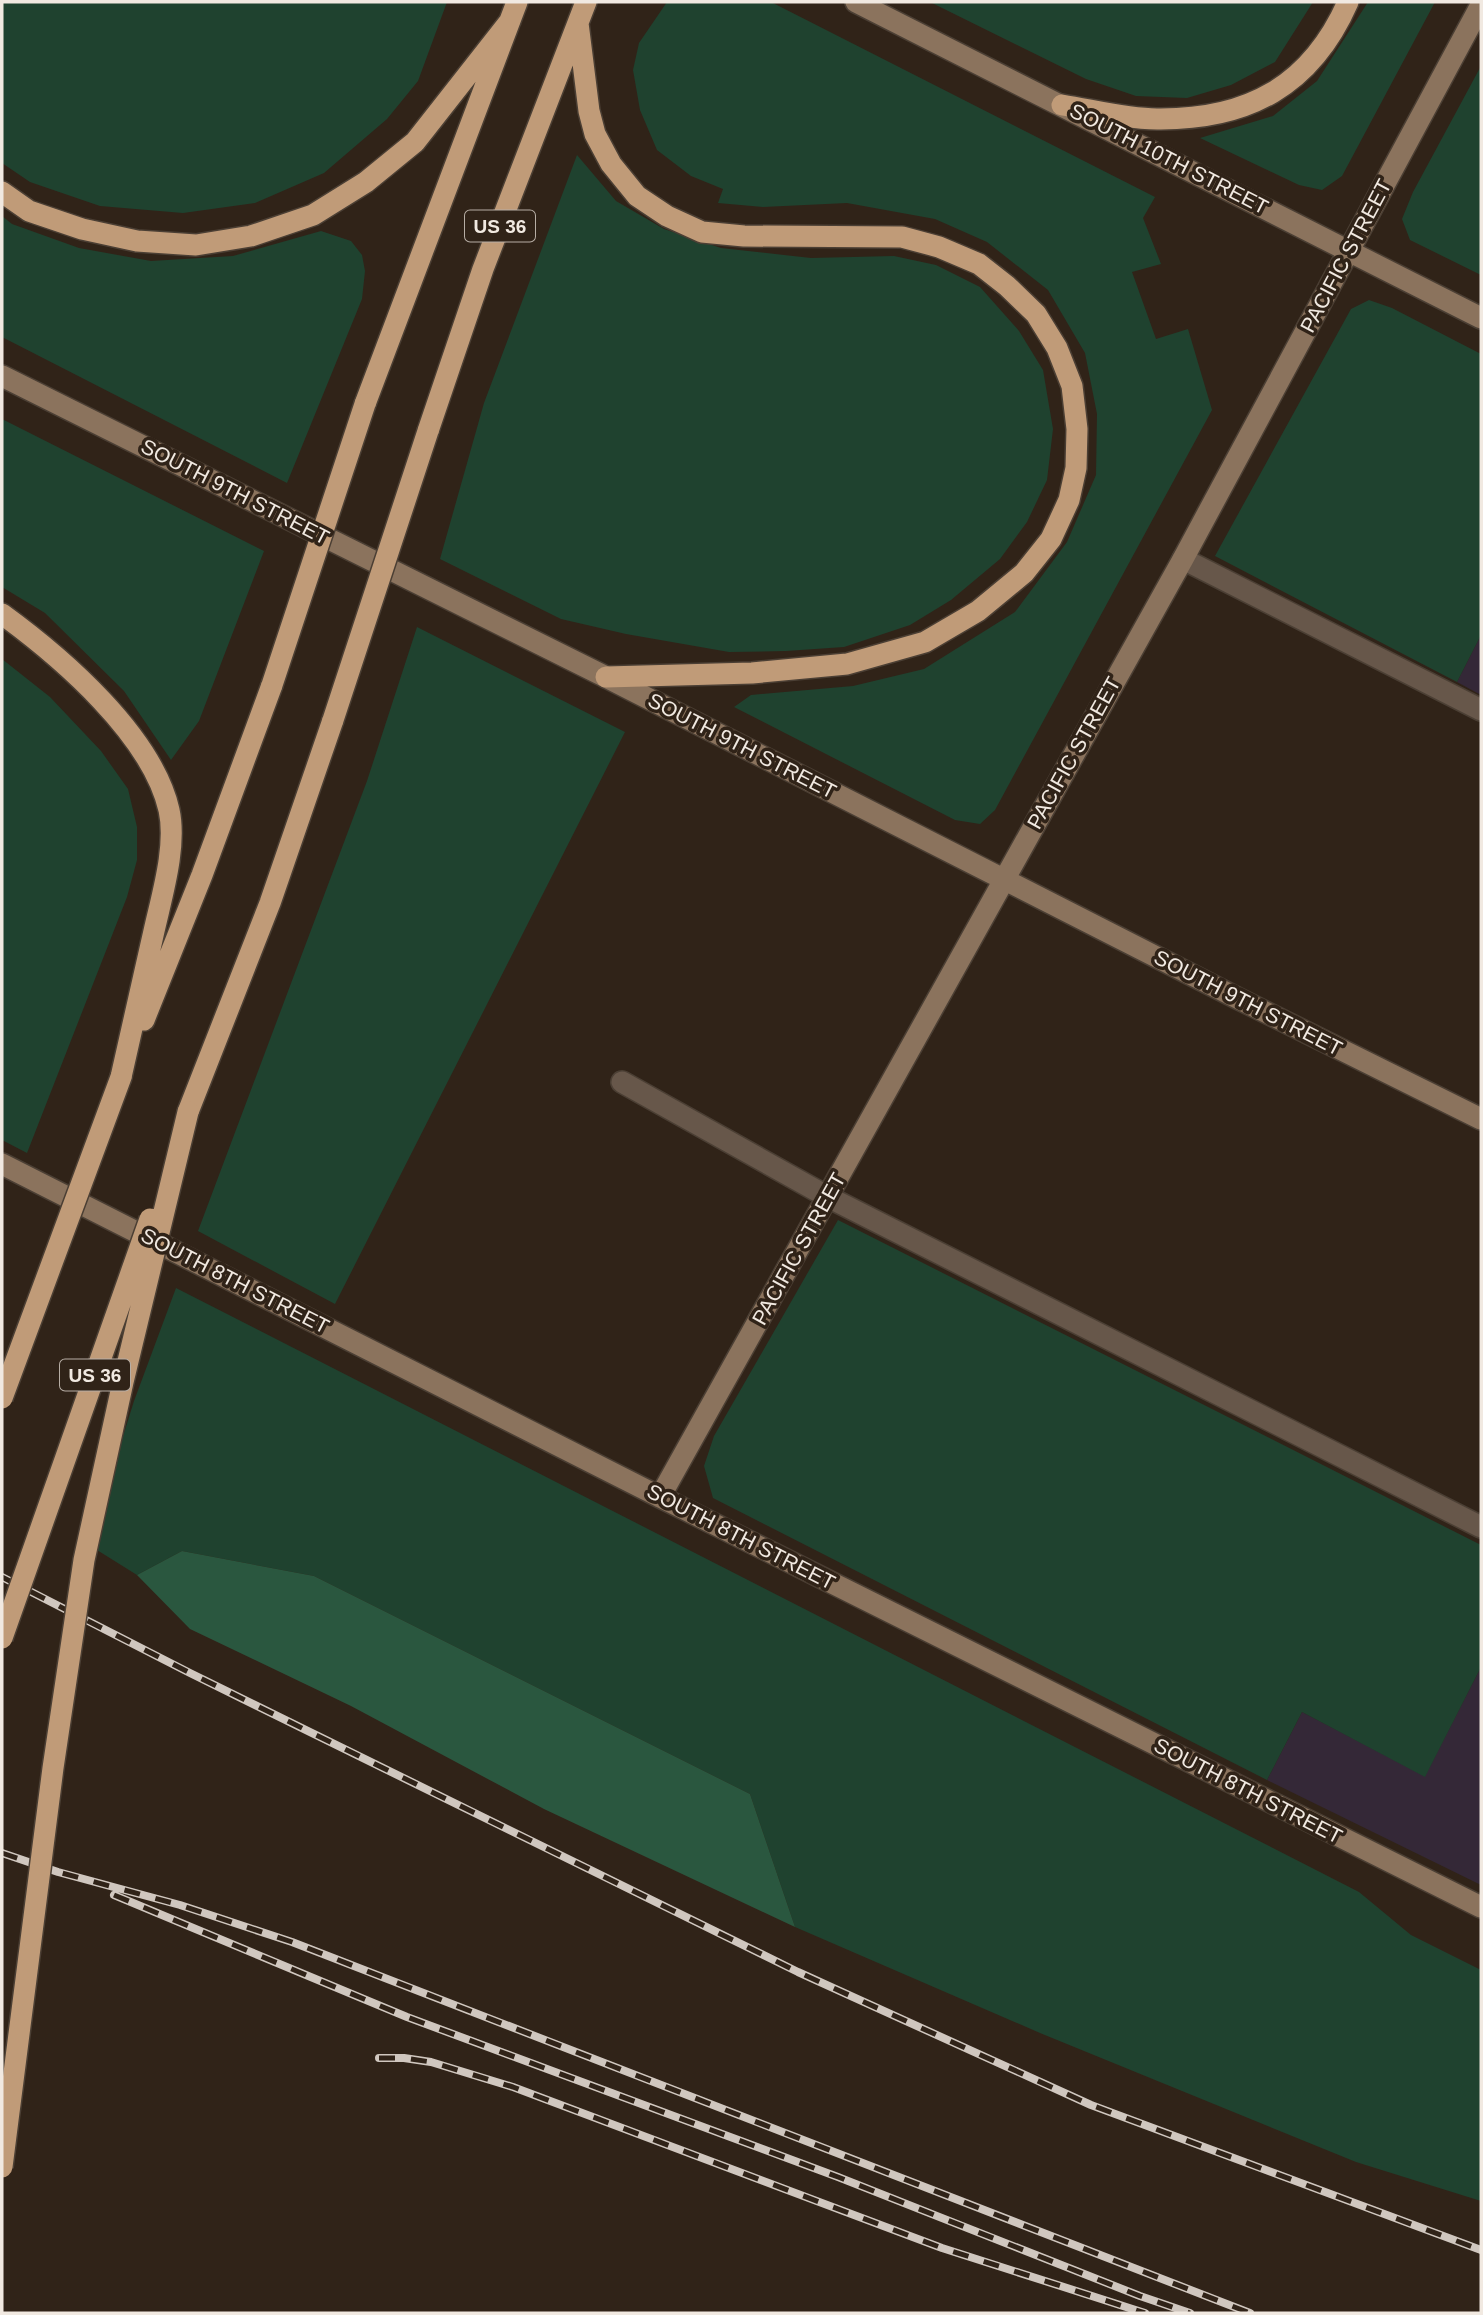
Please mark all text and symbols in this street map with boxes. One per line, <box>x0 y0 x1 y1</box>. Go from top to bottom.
street label: SOUTH 10TH STREET <box>1066 99 1272 219</box>
street label: PACIFIC STREET <box>1296 175 1396 336</box>
road number: US 36 <box>465 210 535 242</box>
street label: SOUTH 9TH STREET <box>137 434 333 549</box>
street label: PACIFIC STREET <box>1022 673 1125 833</box>
street label: SOUTH 9TH STREET <box>644 688 840 803</box>
street label: SOUTH 9TH STREET <box>1150 945 1346 1060</box>
street label: PACIFIC STREET <box>747 1169 850 1329</box>
street label: SOUTH 8TH STREET <box>137 1223 333 1338</box>
road number: US 36 <box>60 1359 130 1390</box>
street label: SOUTH 8TH STREET <box>643 1479 839 1594</box>
street label: SOUTH 8TH STREET <box>1150 1733 1346 1848</box>

